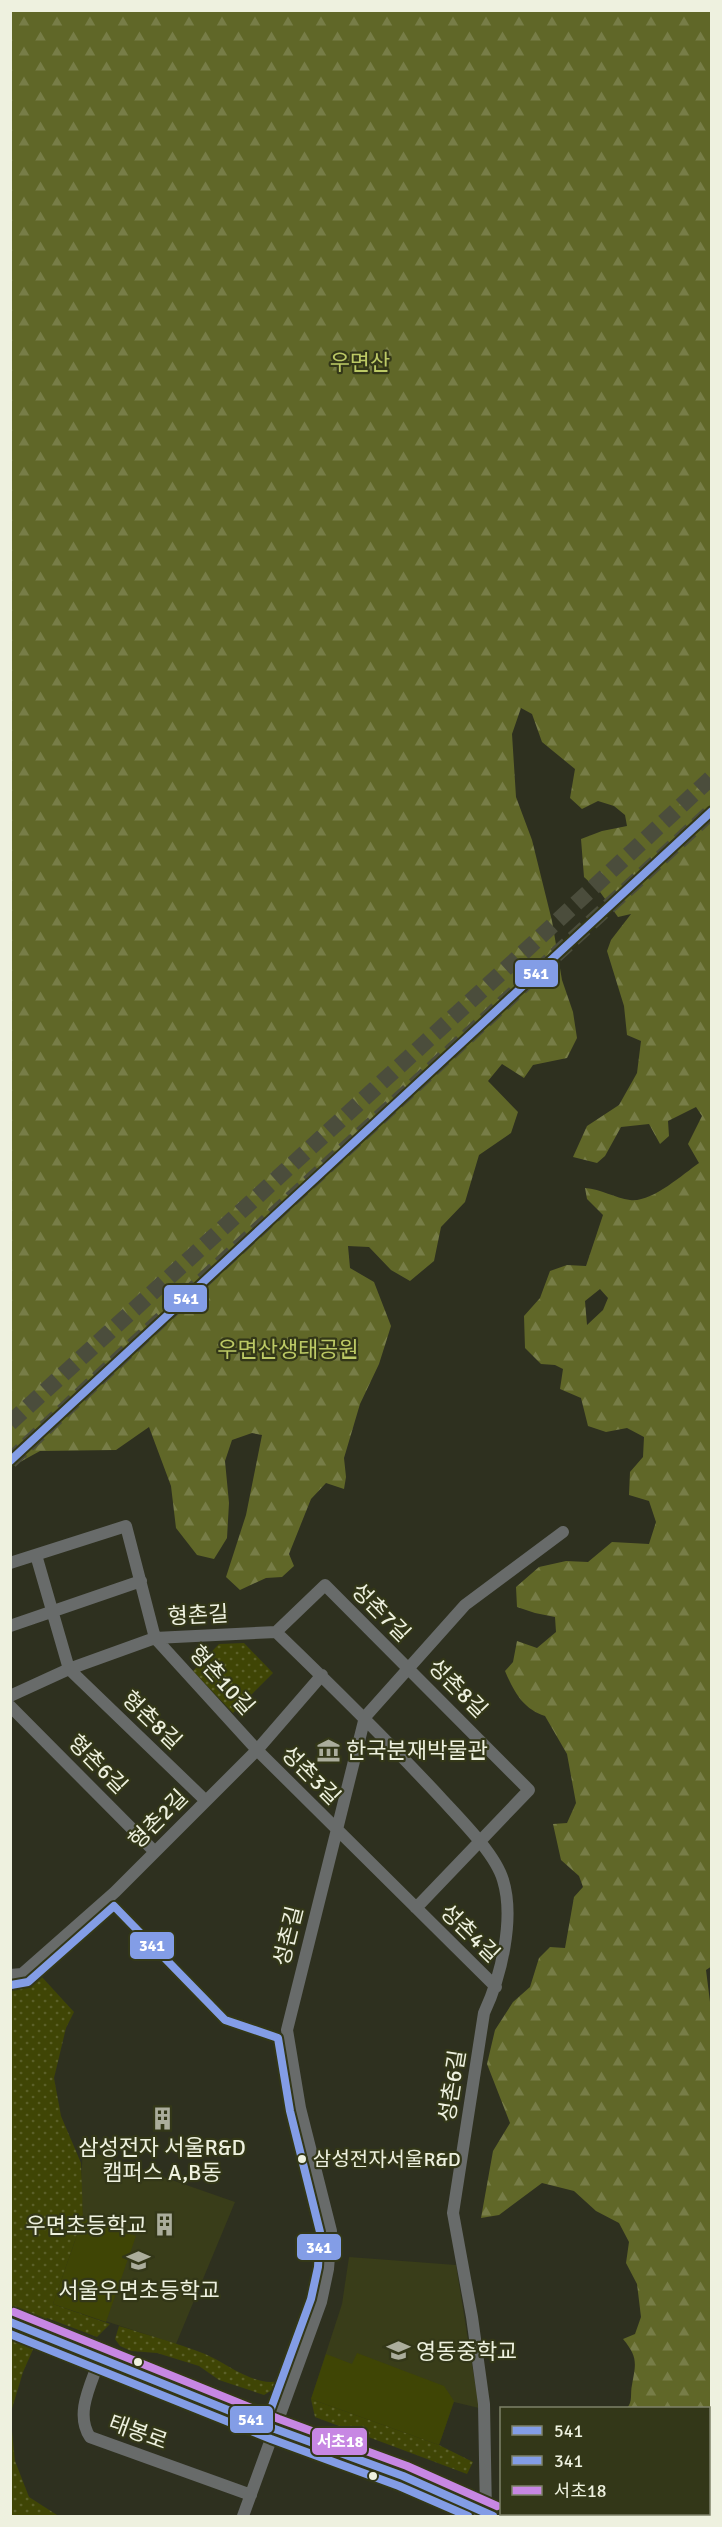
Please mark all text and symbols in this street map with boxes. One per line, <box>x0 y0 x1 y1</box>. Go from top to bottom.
park label: 우면산 <box>330 349 390 376</box>
line badge: 541 <box>514 959 559 988</box>
text: 541 <box>523 964 549 984</box>
line badge: 541 <box>163 1284 208 1313</box>
text: 541 <box>173 1289 199 1309</box>
park label: 우면산생태공원 <box>217 1336 359 1363</box>
street label: 성촌7길 <box>346 1577 416 1647</box>
street label: 형촌길 <box>167 1600 229 1630</box>
street label: 형촌10길 <box>184 1640 260 1720</box>
street label: 성촌8길 <box>423 1653 493 1723</box>
street label: 형촌8길 <box>117 1685 187 1755</box>
street label: 형촌6길 <box>63 1729 133 1799</box>
museum icon: 한국분재박물관 <box>315 1737 341 1763</box>
place label: 한국분재박물관 <box>346 1737 488 1764</box>
street label: 성촌3길 <box>276 1740 346 1810</box>
street label: 형촌2길 <box>123 1784 193 1854</box>
street label: 성촌4길 <box>435 1898 505 1968</box>
street label: 성촌길 <box>268 1903 308 1969</box>
line badge: 341 <box>129 1931 175 1960</box>
text: 341 <box>139 1936 165 1956</box>
street label: 성촌6길 <box>433 2048 471 2124</box>
building icon: 삼성전자 서울R&D 캠퍼스 A,B동 <box>149 2105 175 2131</box>
place label: 삼성전자 서울R&D 캠퍼스 A,B동 <box>78 2134 246 2186</box>
place label: 삼성전자서울R&D <box>313 2147 461 2172</box>
marker: 삼성전자서울R&D <box>296 2153 308 2165</box>
place label: 우면초등학교 <box>26 2212 147 2239</box>
building icon: 우면초등학교 <box>152 2212 178 2238</box>
line badge: 341 <box>296 2233 342 2261</box>
text: 341 <box>306 2238 332 2258</box>
school or university icon: 서울우면초등학교 <box>126 2248 152 2274</box>
place label: 서울우면초등학교 <box>58 2277 220 2304</box>
school or university icon: 영동중학교 <box>385 2338 411 2364</box>
place label: 영동중학교 <box>416 2338 517 2365</box>
unlabelled marker <box>132 2356 144 2368</box>
line badge: 541 <box>229 2405 274 2434</box>
legend <box>500 2407 710 2515</box>
street label: 태봉로 <box>105 2409 171 2455</box>
text: 541 <box>238 2410 264 2430</box>
text: 541 <box>554 2420 583 2442</box>
line badge: 서초18 <box>311 2427 368 2456</box>
text: 서초18 <box>317 2432 364 2452</box>
text: 341 <box>554 2450 583 2472</box>
unlabelled marker <box>367 2470 379 2482</box>
text: 서초18 <box>554 2480 607 2502</box>

